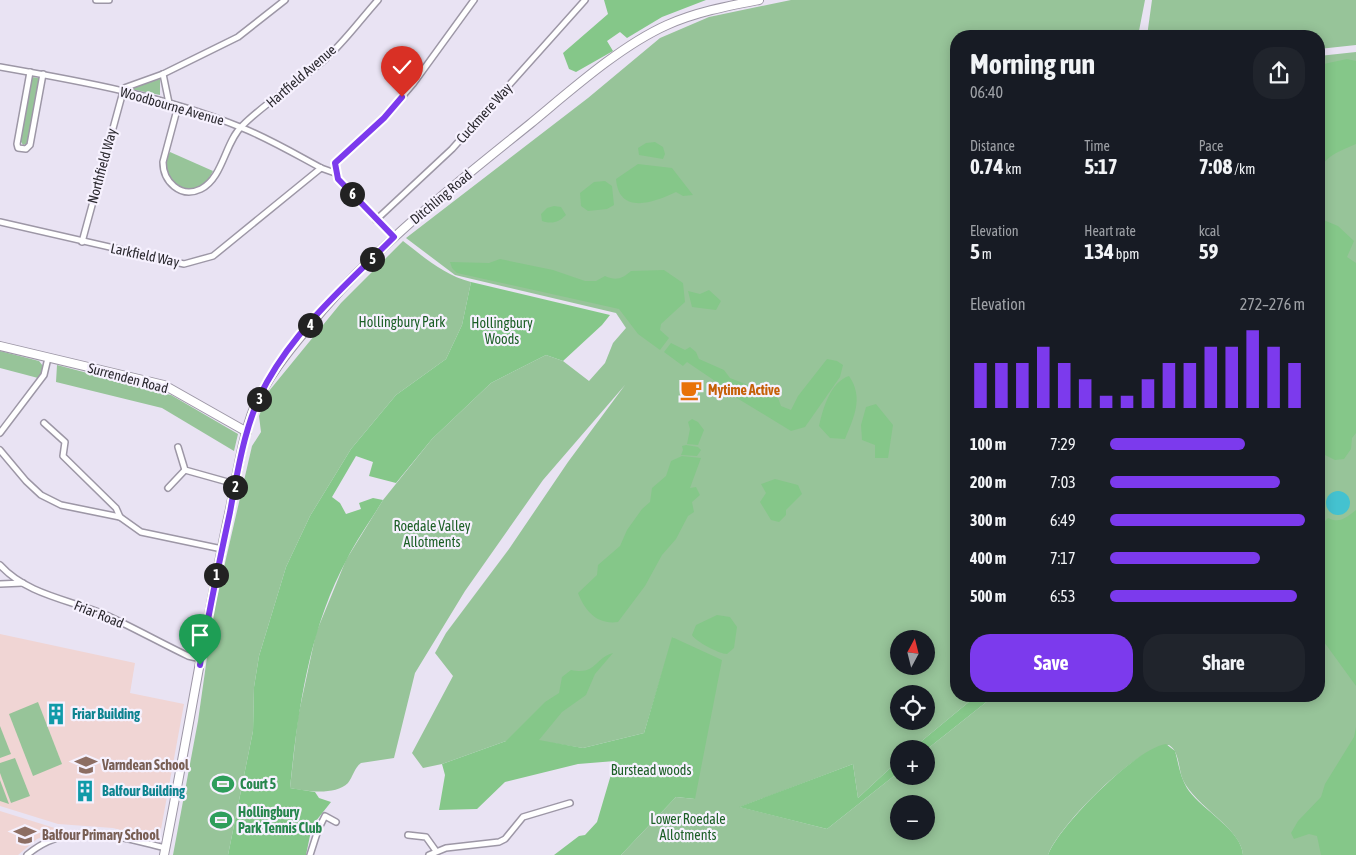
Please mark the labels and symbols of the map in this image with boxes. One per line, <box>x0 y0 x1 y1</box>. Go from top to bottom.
street label: Hartfield Avenue <box>263 41 339 111</box>
pin <box>381 46 423 97</box>
street label: Cuckmere Way <box>453 80 515 146</box>
street label: Woodbourne Avenue <box>118 84 226 128</box>
street label: Northfield Way <box>84 126 120 205</box>
street label: Ditchling Road <box>407 167 475 227</box>
pin: 6 <box>340 182 364 206</box>
street label: Larkfield Way <box>109 240 181 270</box>
pin: 5 <box>360 246 384 272</box>
pin: 4 <box>298 312 322 338</box>
park label: Hollingbury Park <box>359 314 445 330</box>
park label: Hollingbury Woods <box>471 315 533 347</box>
street label: Surrenden Road <box>86 360 170 396</box>
cafe icon: Mytime Active <box>678 377 704 403</box>
place label: Mytime Active <box>708 382 780 398</box>
pin: 3 <box>246 386 272 412</box>
pin: 2 <box>222 474 248 500</box>
park label: Roedale Valley Allotments <box>393 518 471 550</box>
pin: 1 <box>204 562 228 588</box>
street label: Friar Road <box>72 597 126 631</box>
pin <box>179 614 221 665</box>
north arrow <box>890 630 935 675</box>
building icon: Friar Building <box>43 701 69 727</box>
place label: Friar Building <box>72 706 141 722</box>
school or university icon: Varndean School <box>73 752 99 778</box>
place label: Varndean School <box>101 757 189 773</box>
park label: Burstead woods <box>611 762 691 778</box>
sports icon: Court 5 <box>210 771 236 797</box>
place label: Court 5 <box>240 776 277 792</box>
building icon: Balfour Building <box>72 778 98 804</box>
place label: Balfour Building <box>102 783 186 799</box>
place label: Hollingbury Park Tennis Club <box>238 804 322 836</box>
sports icon: Hollingbury Park Tennis Club <box>208 807 234 833</box>
park label: Lower Roedale Allotments <box>650 811 726 843</box>
school or university icon: Balfour Primary School <box>12 822 38 848</box>
place label: Balfour Primary School <box>42 827 160 843</box>

